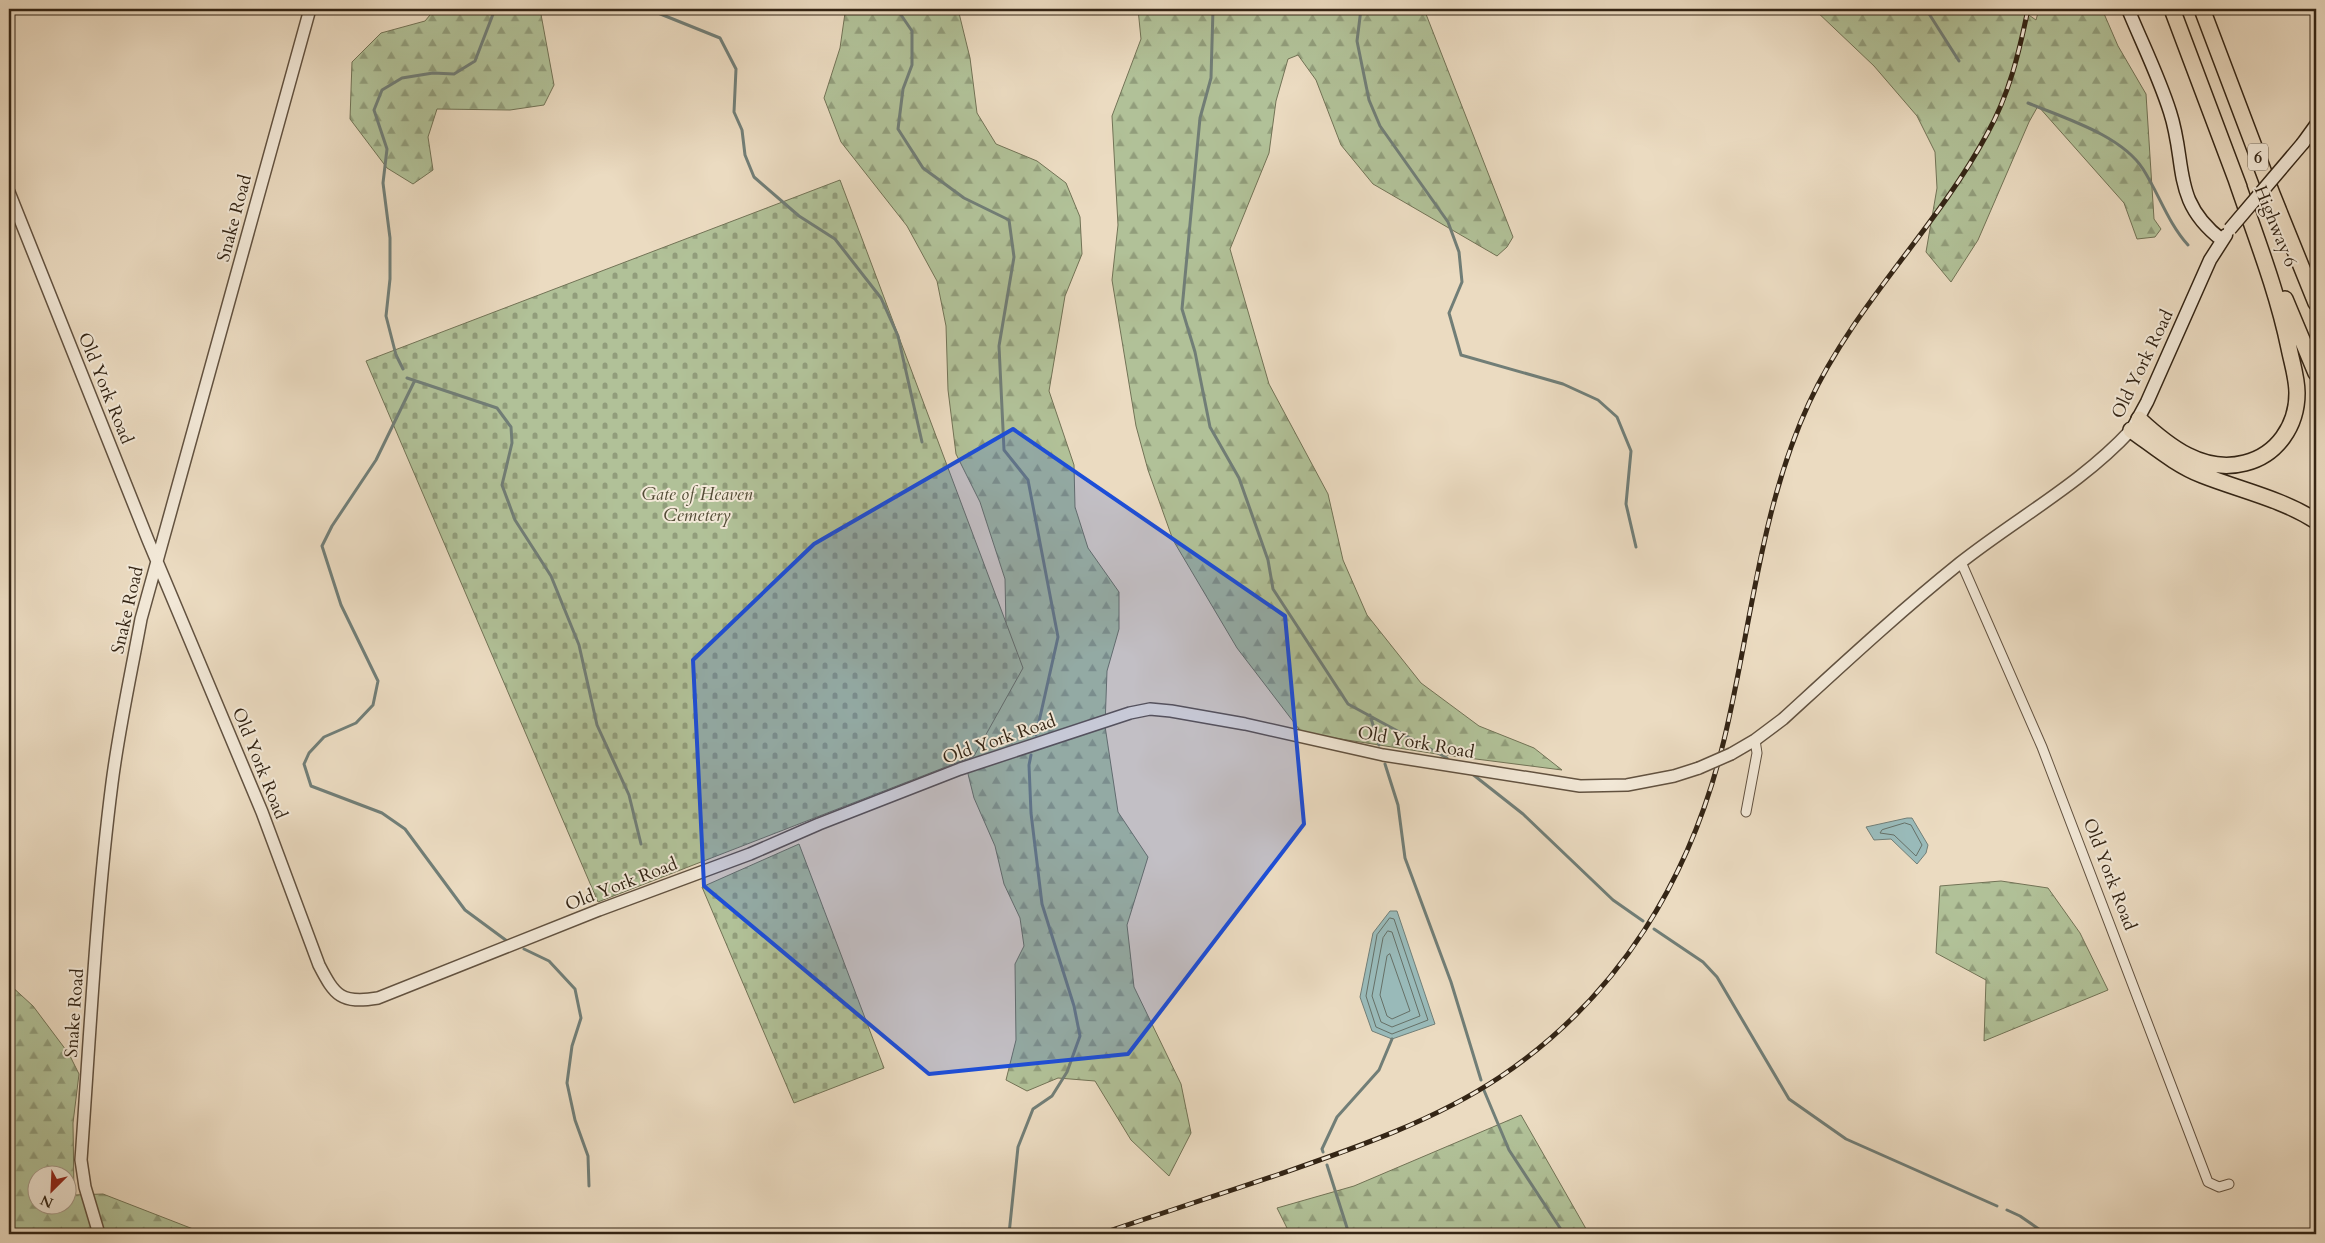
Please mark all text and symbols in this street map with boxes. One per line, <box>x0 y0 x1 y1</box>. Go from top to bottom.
road number: 6 <box>2248 144 2268 170</box>
street label: Snake Road <box>211 171 258 264</box>
street label: Highway 6 <box>2248 182 2303 271</box>
street label: Old York Road <box>2105 305 2180 423</box>
street label: Old York Road <box>72 329 139 448</box>
park label: Gate of Heaven Cemetery <box>641 482 753 528</box>
street label: Snake Road <box>105 563 150 656</box>
street label: Old York Road <box>226 704 293 823</box>
street label: Old York Road <box>939 708 1060 771</box>
street label: Old York Road <box>1355 720 1477 765</box>
street label: Old York Road <box>2077 814 2143 934</box>
street label: Old York Road <box>561 851 681 917</box>
street label: Snake Road <box>59 967 90 1058</box>
north arrow <box>28 1166 78 1216</box>
text: N <box>37 1190 56 1213</box>

